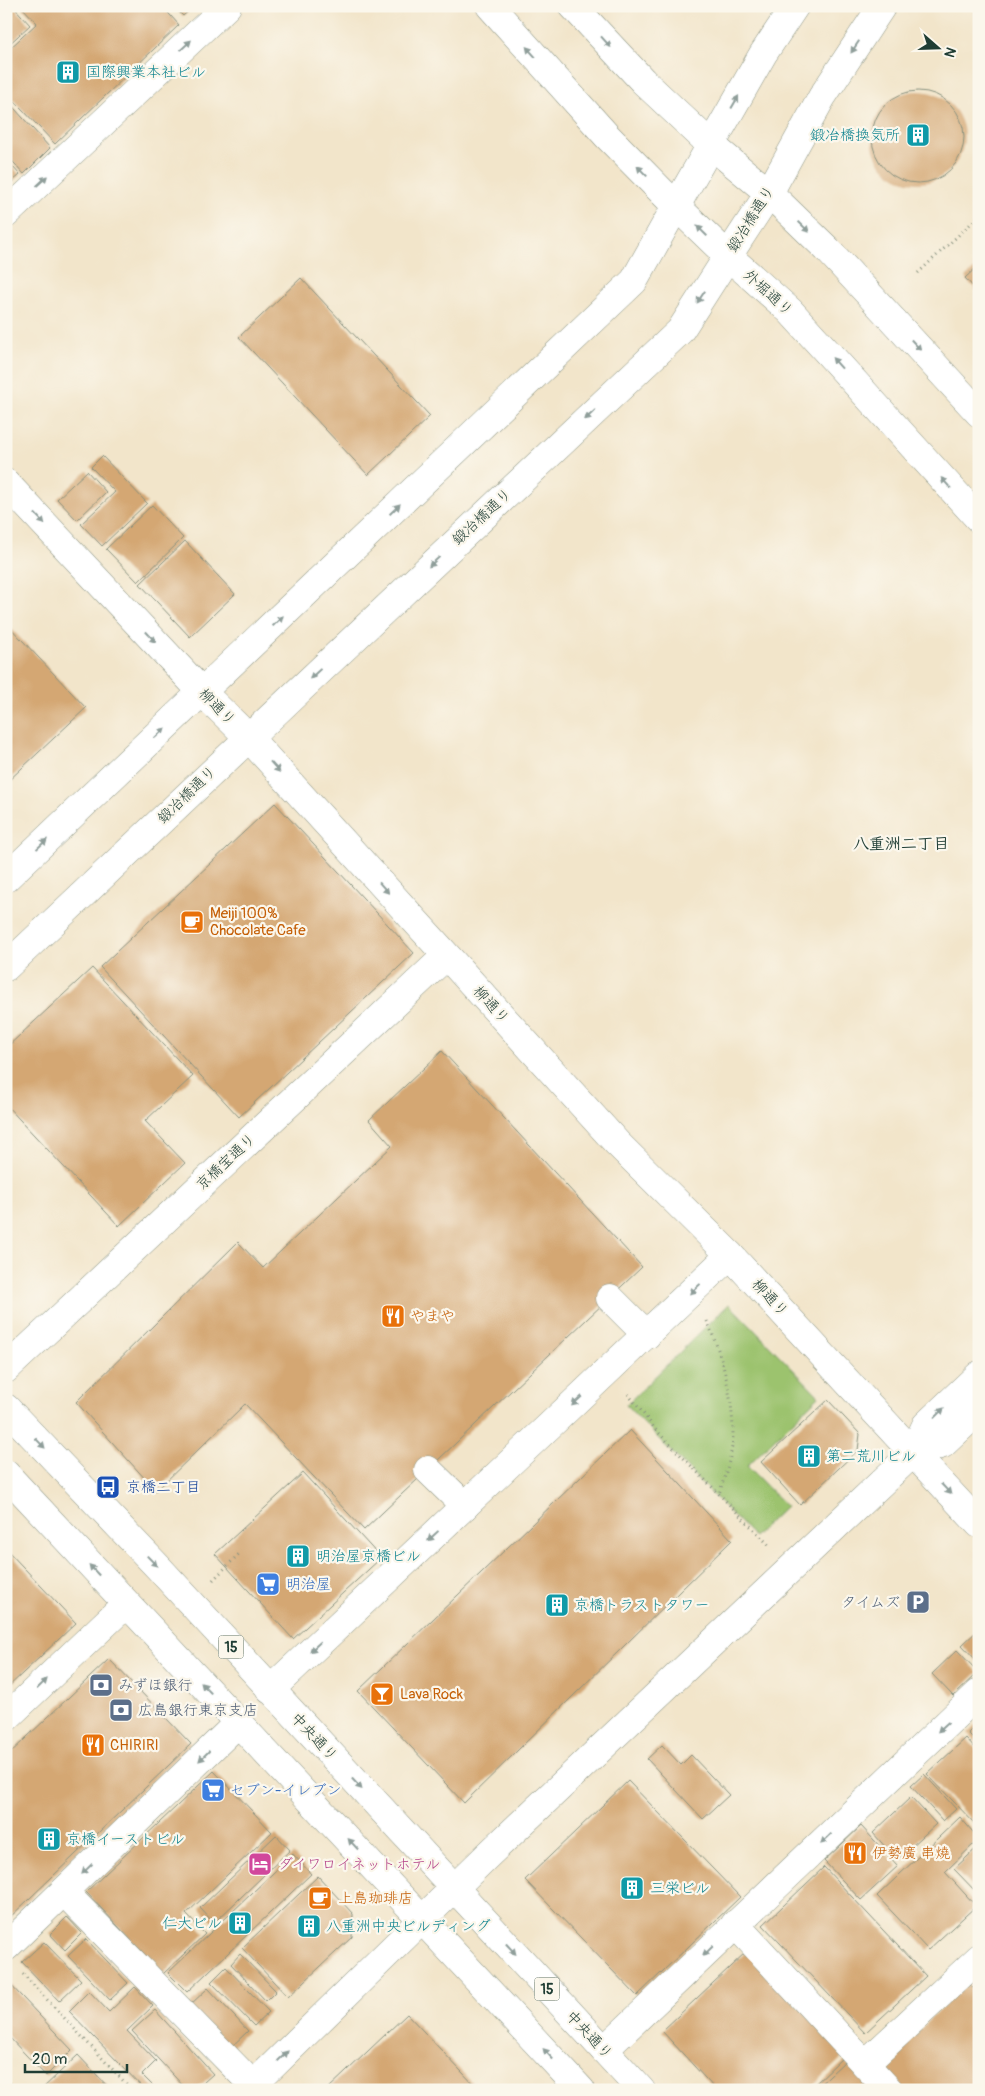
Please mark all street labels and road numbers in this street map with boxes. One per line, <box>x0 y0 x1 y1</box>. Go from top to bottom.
street label: 鍛冶橋通り <box>723 182 779 256</box>
street label: 外堀通り <box>739 266 797 320</box>
street label: 鍛冶橋通り <box>448 484 516 550</box>
street label: 柳通り <box>194 684 240 730</box>
street label: 鍛冶橋通り <box>153 762 221 828</box>
street label: 柳通り <box>469 982 513 1028</box>
street label: 京橋宝通り <box>192 1129 260 1195</box>
street label: 柳通り <box>748 1275 792 1321</box>
road number: 15 <box>218 1635 244 1658</box>
street label: 中央通り <box>287 1709 341 1765</box>
road number: 15 <box>534 1978 560 2000</box>
street label: 中央通り <box>562 2007 616 2063</box>

